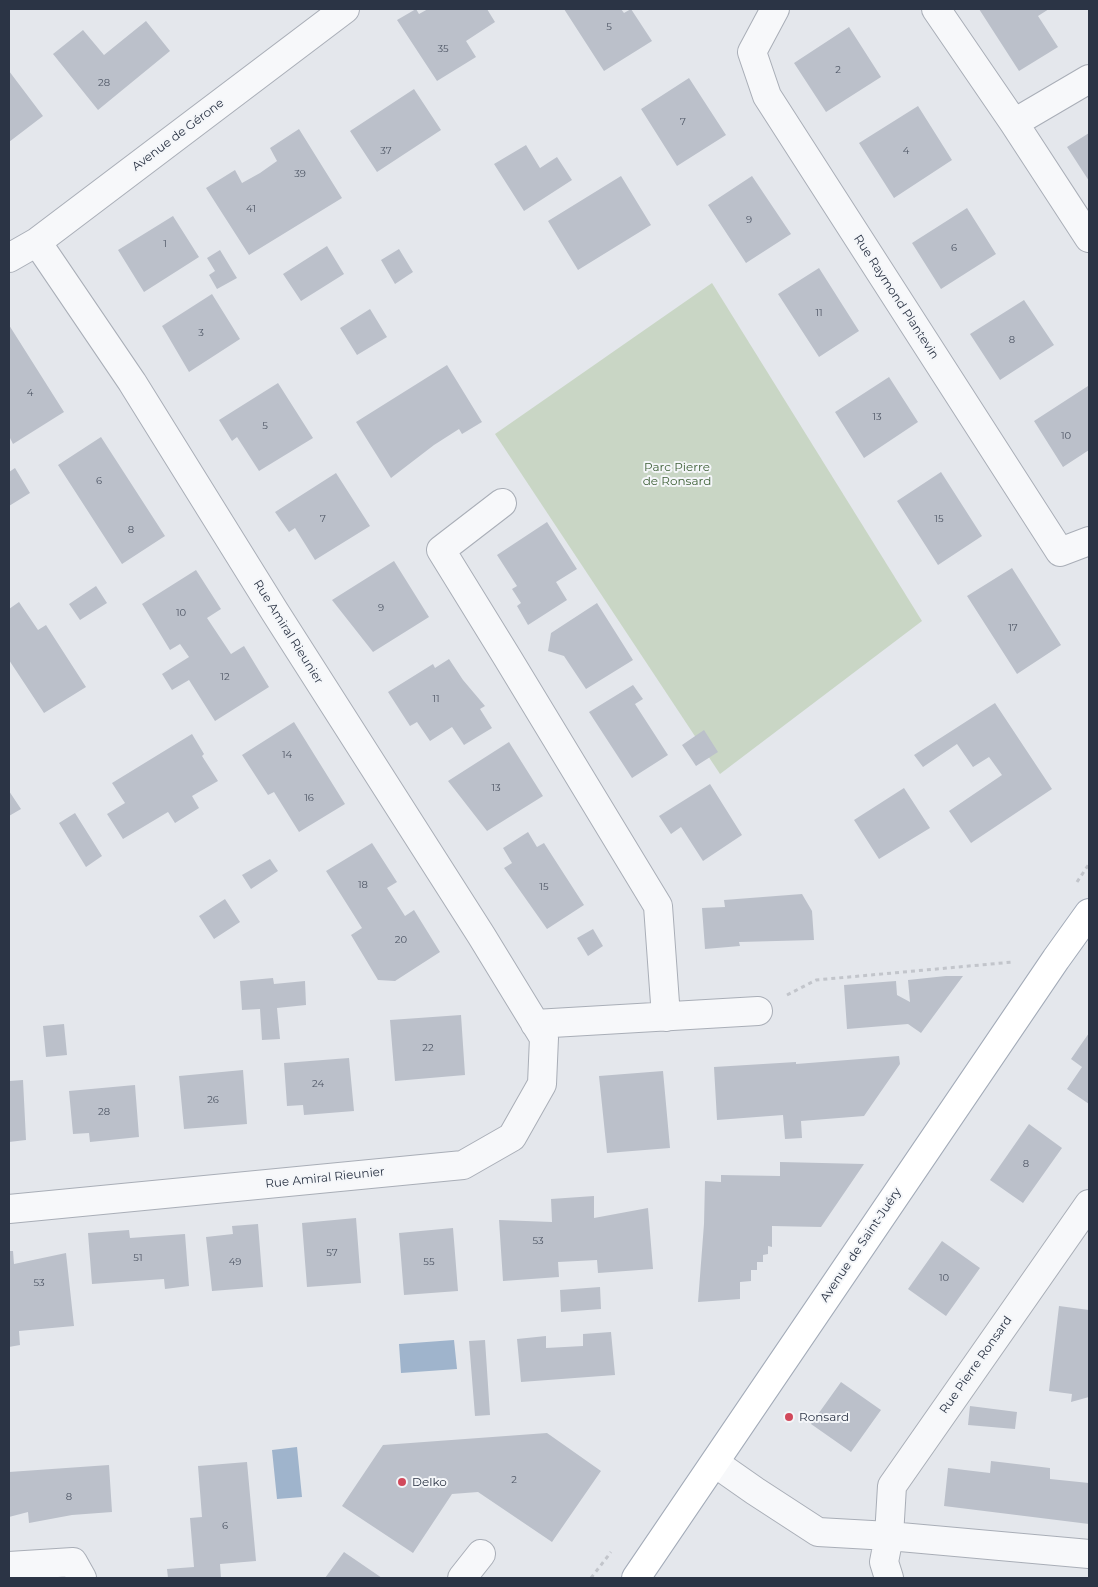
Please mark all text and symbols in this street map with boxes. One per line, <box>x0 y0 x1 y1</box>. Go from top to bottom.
house number: 5 <box>606 21 612 33</box>
house number: 35 <box>437 43 449 55</box>
house number: 2 <box>835 64 841 76</box>
house number: 28 <box>98 77 110 89</box>
street label: Avenue de Gérone <box>129 96 227 174</box>
house number: 7 <box>680 116 686 128</box>
house number: 37 <box>380 145 392 157</box>
house number: 4 <box>903 145 909 157</box>
house number: 39 <box>294 168 306 180</box>
house number: 41 <box>246 203 256 215</box>
house number: 9 <box>746 214 752 226</box>
street label: Rue Raymond Plantevin <box>850 232 942 362</box>
house number: 1 <box>163 238 167 250</box>
house number: 6 <box>951 242 957 254</box>
house number: 11 <box>815 307 823 319</box>
house number: 3 <box>198 327 204 339</box>
house number: 8 <box>1009 334 1015 346</box>
house number: 4 <box>27 387 33 399</box>
house number: 13 <box>872 411 882 423</box>
house number: 5 <box>262 420 268 432</box>
house number: 10 <box>1061 430 1071 442</box>
park label: Parc Pierre de Ronsard <box>643 460 711 488</box>
house number: 6 <box>96 475 102 487</box>
house number: 7 <box>320 513 326 525</box>
house number: 15 <box>934 513 944 525</box>
house number: 8 <box>128 524 134 536</box>
street label: Rue Amiral Rieunier <box>250 577 326 687</box>
house number: 9 <box>378 602 384 614</box>
house number: 10 <box>176 607 186 619</box>
house number: 17 <box>1008 622 1018 634</box>
house number: 12 <box>220 671 230 683</box>
house number: 11 <box>432 693 440 705</box>
house number: 14 <box>282 749 292 761</box>
house number: 13 <box>491 782 501 794</box>
house number: 16 <box>304 792 314 804</box>
house number: 18 <box>358 879 368 891</box>
house number: 15 <box>539 881 549 893</box>
house number: 20 <box>395 934 407 946</box>
house number: 22 <box>422 1042 434 1054</box>
house number: 24 <box>312 1078 324 1090</box>
house number: 26 <box>207 1094 219 1106</box>
house number: 28 <box>98 1106 110 1118</box>
house number: 8 <box>1023 1158 1029 1170</box>
street label: Rue Amiral Rieunier <box>265 1165 385 1191</box>
street label: Avenue de Saint-Juéry <box>817 1185 905 1305</box>
house number: 53 <box>532 1235 544 1247</box>
house number: 57 <box>326 1247 338 1259</box>
house number: 51 <box>133 1252 143 1264</box>
house number: 49 <box>229 1256 241 1268</box>
house number: 55 <box>423 1256 435 1268</box>
house number: 10 <box>939 1272 949 1284</box>
house number: 53 <box>33 1277 45 1289</box>
street label: Rue Pierre Ronsard <box>937 1313 1015 1417</box>
place label: Ronsard <box>799 1410 849 1424</box>
marker: Ronsard <box>783 1411 795 1423</box>
house number: 2 <box>511 1474 517 1486</box>
place label: Delko <box>412 1475 447 1489</box>
marker: Delko <box>396 1476 408 1488</box>
house number: 8 <box>66 1491 72 1503</box>
house number: 6 <box>222 1520 228 1532</box>

